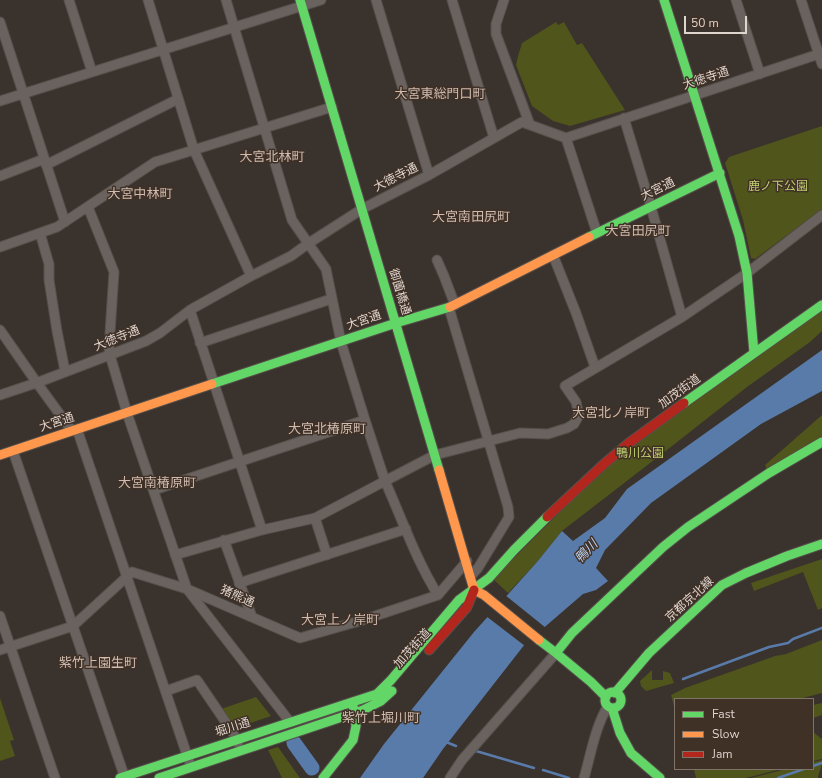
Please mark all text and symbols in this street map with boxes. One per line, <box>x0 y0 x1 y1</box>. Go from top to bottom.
scale bar <box>686 8 749 34</box>
text: 50 m <box>691 15 719 31</box>
street label: 大徳寺通 <box>681 65 731 93</box>
district label: 大宮東総門口町 <box>395 87 485 103</box>
district label: 大宮北林町 <box>240 150 304 166</box>
street label: 大徳寺通 <box>371 161 421 195</box>
street label: 大宮通 <box>639 176 677 204</box>
park label: 鹿ノ下公園 <box>748 180 808 194</box>
district label: 大宮中林町 <box>108 187 172 203</box>
district label: 大宮南田尻町 <box>432 210 510 226</box>
district label: 大宮田尻町 <box>606 224 670 240</box>
street label: 御薗橋通 <box>385 267 413 317</box>
street label: 大宮通 <box>345 308 383 334</box>
street label: 大徳寺通 <box>92 323 142 355</box>
street label: 加茂街道 <box>656 372 704 412</box>
district label: 大宮北ノ岸町 <box>572 406 650 422</box>
street label: 大宮通 <box>38 411 76 435</box>
district label: 大宮北椿原町 <box>288 422 366 438</box>
park label: 鴨川公園 <box>616 447 664 461</box>
district label: 大宮南椿原町 <box>118 476 196 492</box>
water label: 鴨川 <box>572 537 602 567</box>
street label: 京都京北線 <box>663 575 717 625</box>
street label: 猪熊通 <box>218 583 256 611</box>
district label: 大宮上ノ岸町 <box>301 613 379 629</box>
street label: 加茂街道 <box>392 626 434 672</box>
district label: 紫竹上園生町 <box>59 656 137 672</box>
legend <box>674 698 814 770</box>
text: Fast <box>712 706 735 722</box>
district label: 紫竹上堀川町 <box>342 711 420 727</box>
street label: 堀川通 <box>214 716 252 740</box>
text: Slow <box>712 726 740 742</box>
text: Jam <box>712 746 733 762</box>

